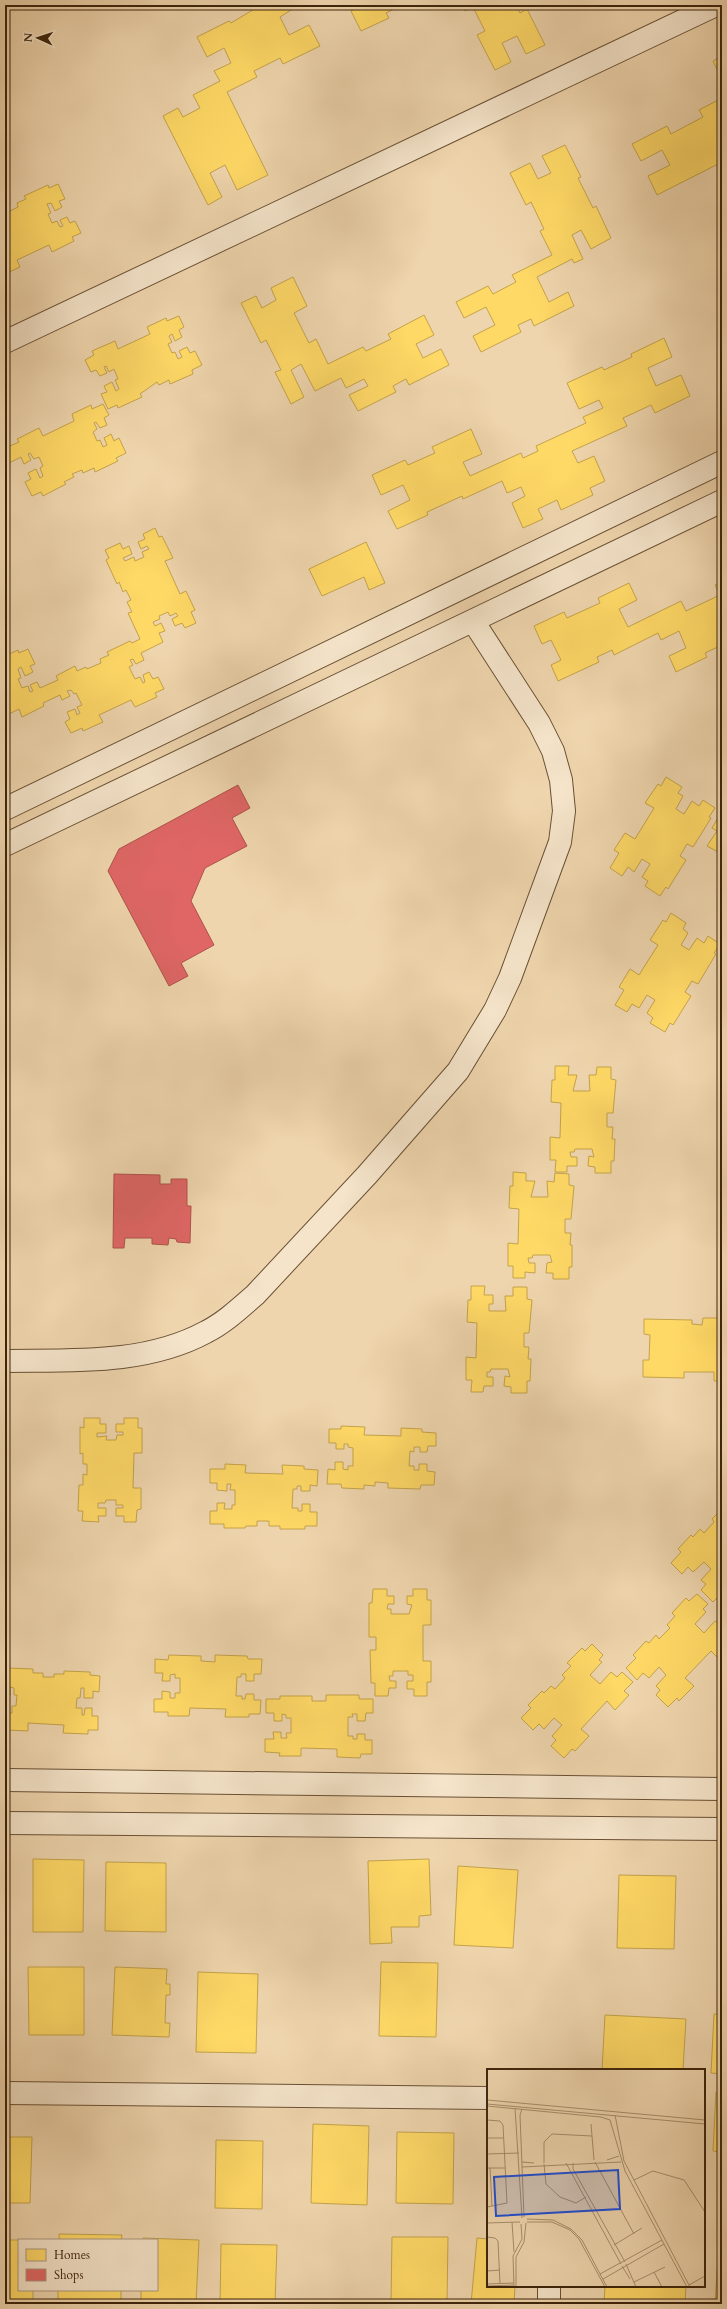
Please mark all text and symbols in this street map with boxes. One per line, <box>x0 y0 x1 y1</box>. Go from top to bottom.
north arrow <box>18 18 58 58</box>
text: N <box>21 32 36 43</box>
inset map <box>487 2069 705 2287</box>
legend <box>18 2239 158 2291</box>
text: Homes <box>54 2247 90 2263</box>
text: Shops <box>54 2267 83 2283</box>

